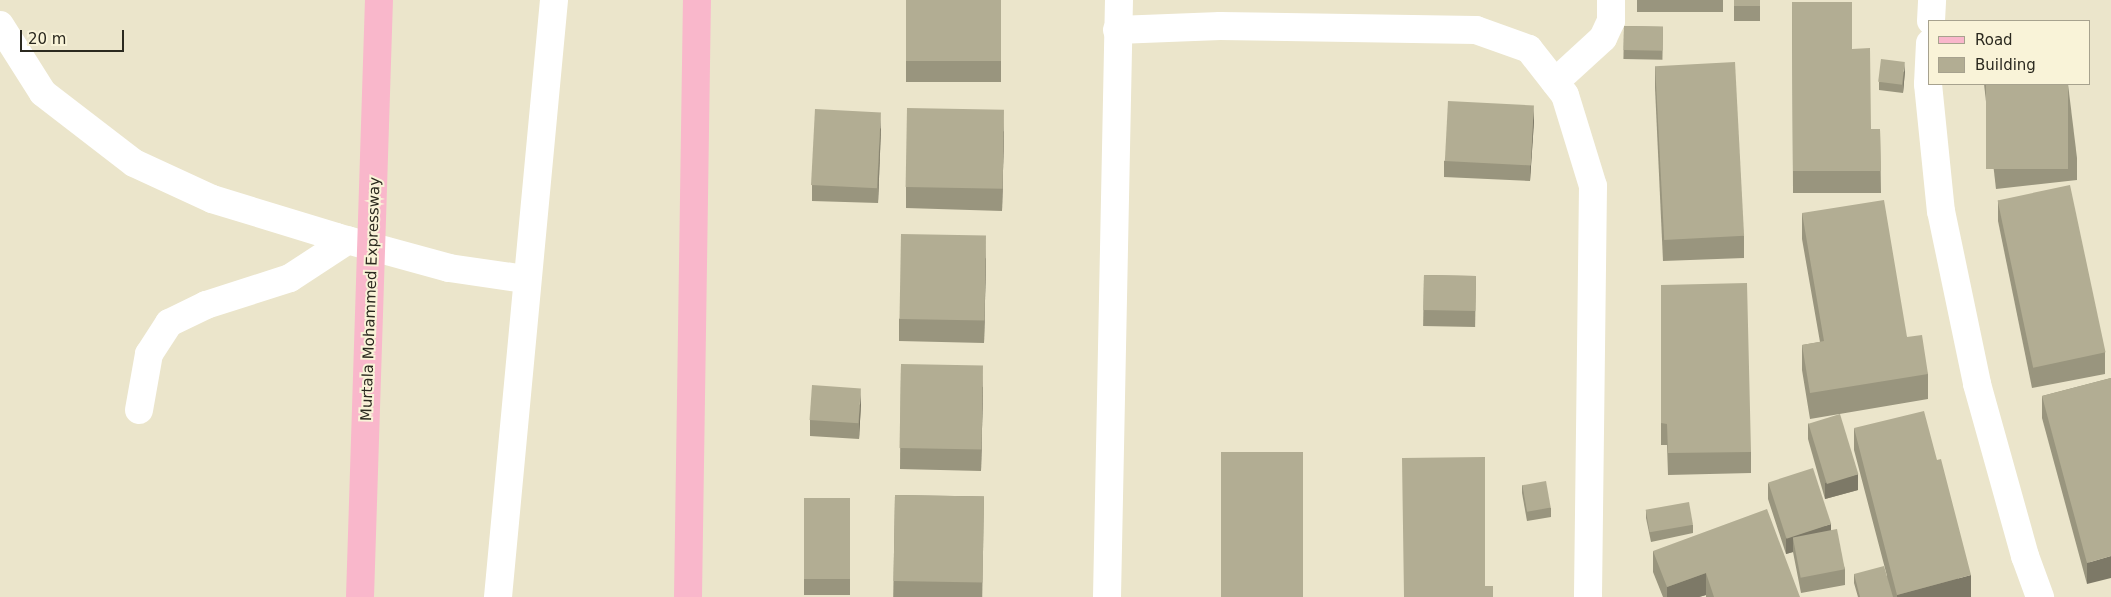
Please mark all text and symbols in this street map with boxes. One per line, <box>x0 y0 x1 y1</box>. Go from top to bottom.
scale bar <box>22 20 126 52</box>
legend <box>1928 20 2091 85</box>
text: 20 m <box>28 30 66 48</box>
text: Road <box>1975 31 2013 49</box>
text: Building <box>1975 56 2036 74</box>
street label: Murtala Mohammed Expressway <box>358 177 384 421</box>

